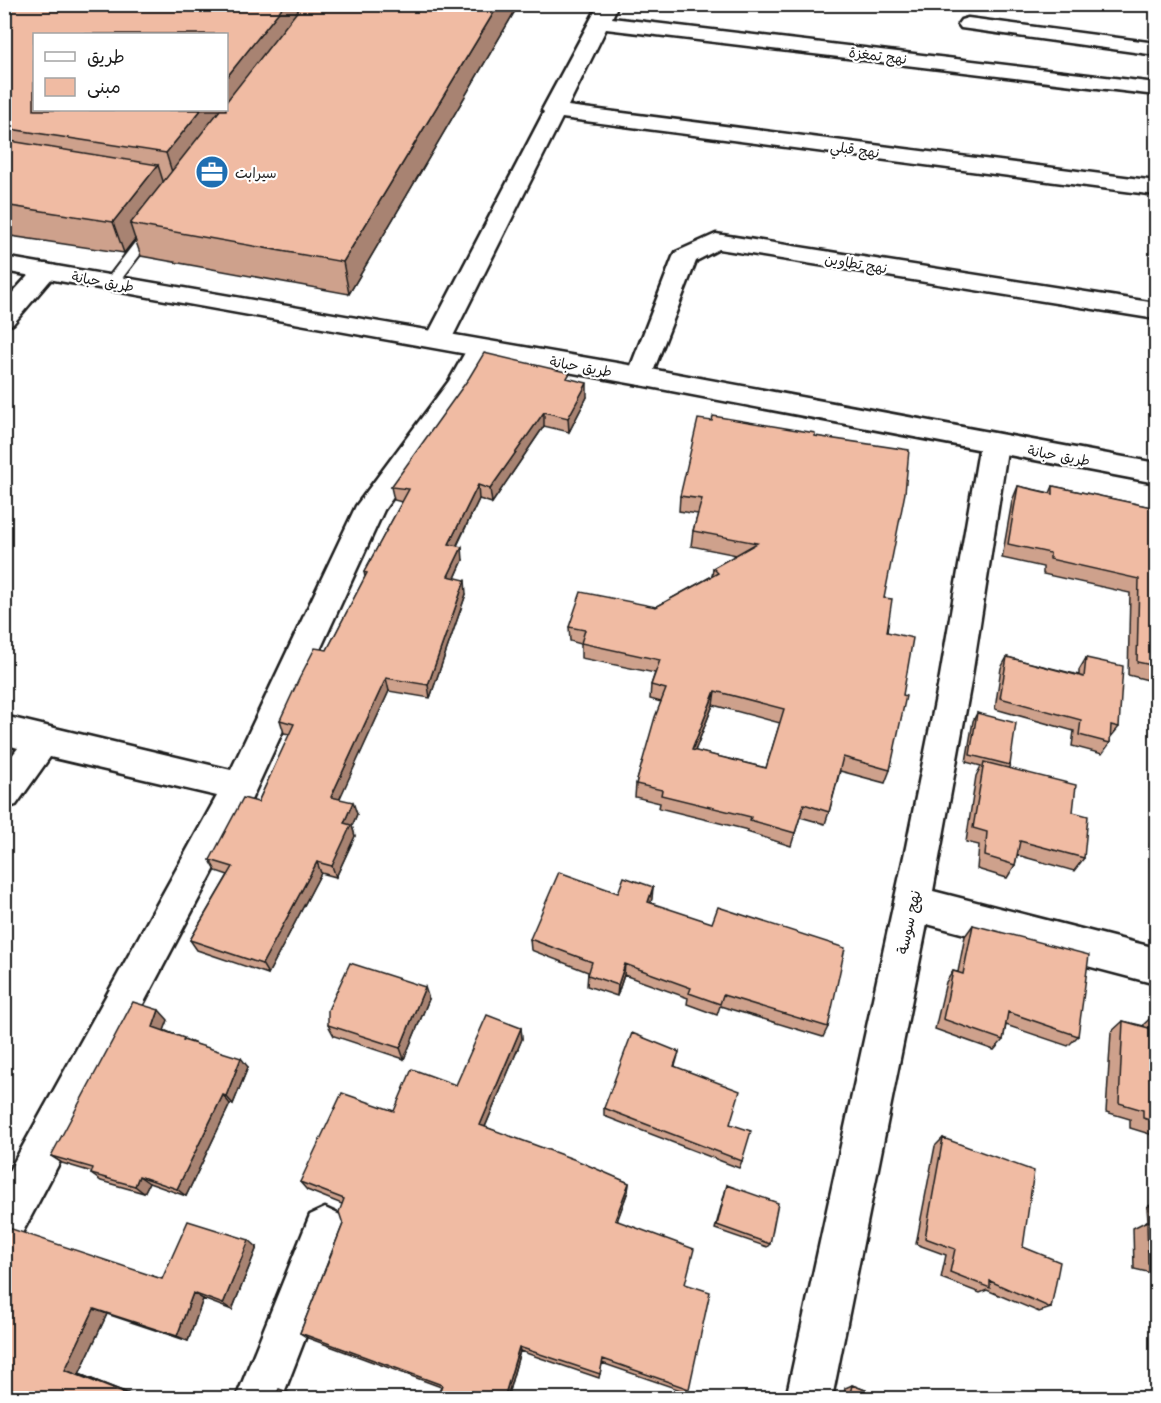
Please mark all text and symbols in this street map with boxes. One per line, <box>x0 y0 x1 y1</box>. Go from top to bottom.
legend <box>33 33 228 111</box>
street label: نهج تمغزة <box>848 42 908 69</box>
text: طريق <box>87 44 125 68</box>
text: مبنى <box>87 74 121 98</box>
street label: نهج قبلي <box>829 136 881 166</box>
office icon: سيرابت <box>194 154 230 190</box>
place label: سيرابت <box>235 163 277 182</box>
street label: نهج تطاوين <box>823 249 889 278</box>
street label: طريق حبانة <box>70 266 136 296</box>
street label: طريق حبانة <box>548 351 614 381</box>
street label: طريق حبانة <box>1026 440 1092 470</box>
street label: نهج سوسة <box>891 888 926 956</box>

